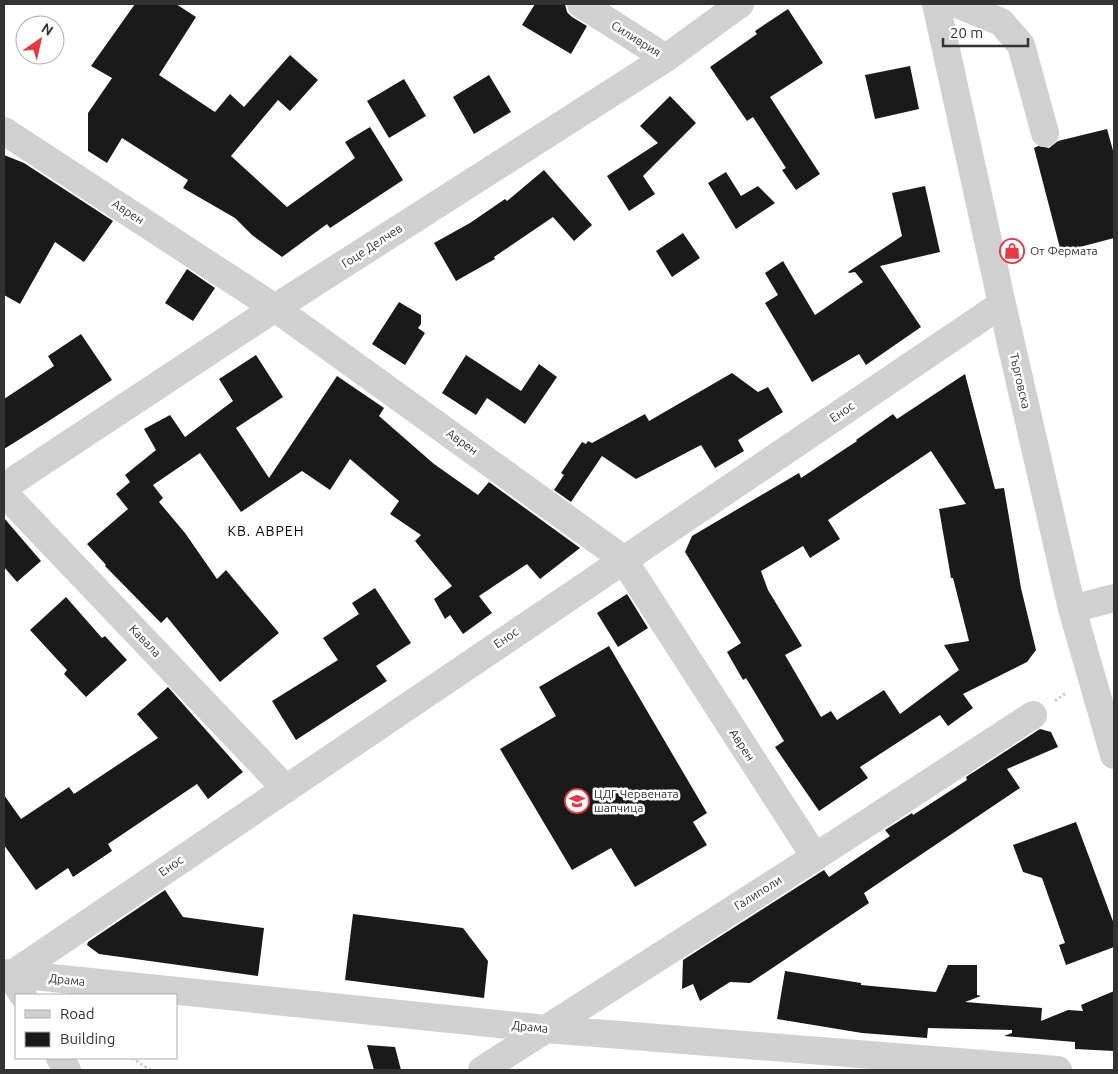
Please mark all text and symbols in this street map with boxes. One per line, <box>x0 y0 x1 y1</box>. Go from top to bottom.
north arrow <box>15 15 65 65</box>
scale bar <box>943 15 1028 47</box>
street label: Силиврия <box>609 18 663 59</box>
text: N <box>38 20 56 39</box>
text: 20 m <box>950 24 983 41</box>
street label: Аврен <box>110 197 147 227</box>
street label: Гоце Делчев <box>339 221 404 270</box>
shop icon: От Фермата <box>999 238 1025 264</box>
place label: От Фермата <box>1030 244 1098 257</box>
street label: Търговска <box>1008 352 1033 410</box>
street label: Енос <box>827 399 857 424</box>
street label: Аврен <box>444 426 480 457</box>
district label: КВ. АВРЕН <box>228 523 304 539</box>
street label: Кавала <box>127 622 164 659</box>
street label: Енос <box>491 625 521 650</box>
street label: Аврен <box>727 726 757 763</box>
place label: ЦДГ Червената шапчица <box>594 787 679 814</box>
school or university icon: ЦДГ Червената шапчица <box>564 788 590 814</box>
street label: Енос <box>156 853 186 878</box>
street label: Галиполи <box>732 873 784 912</box>
street label: Драма <box>48 971 86 988</box>
legend <box>15 994 178 1059</box>
text: Road <box>60 1005 95 1022</box>
street label: Драма <box>511 1018 549 1035</box>
text: Building <box>60 1030 115 1047</box>

